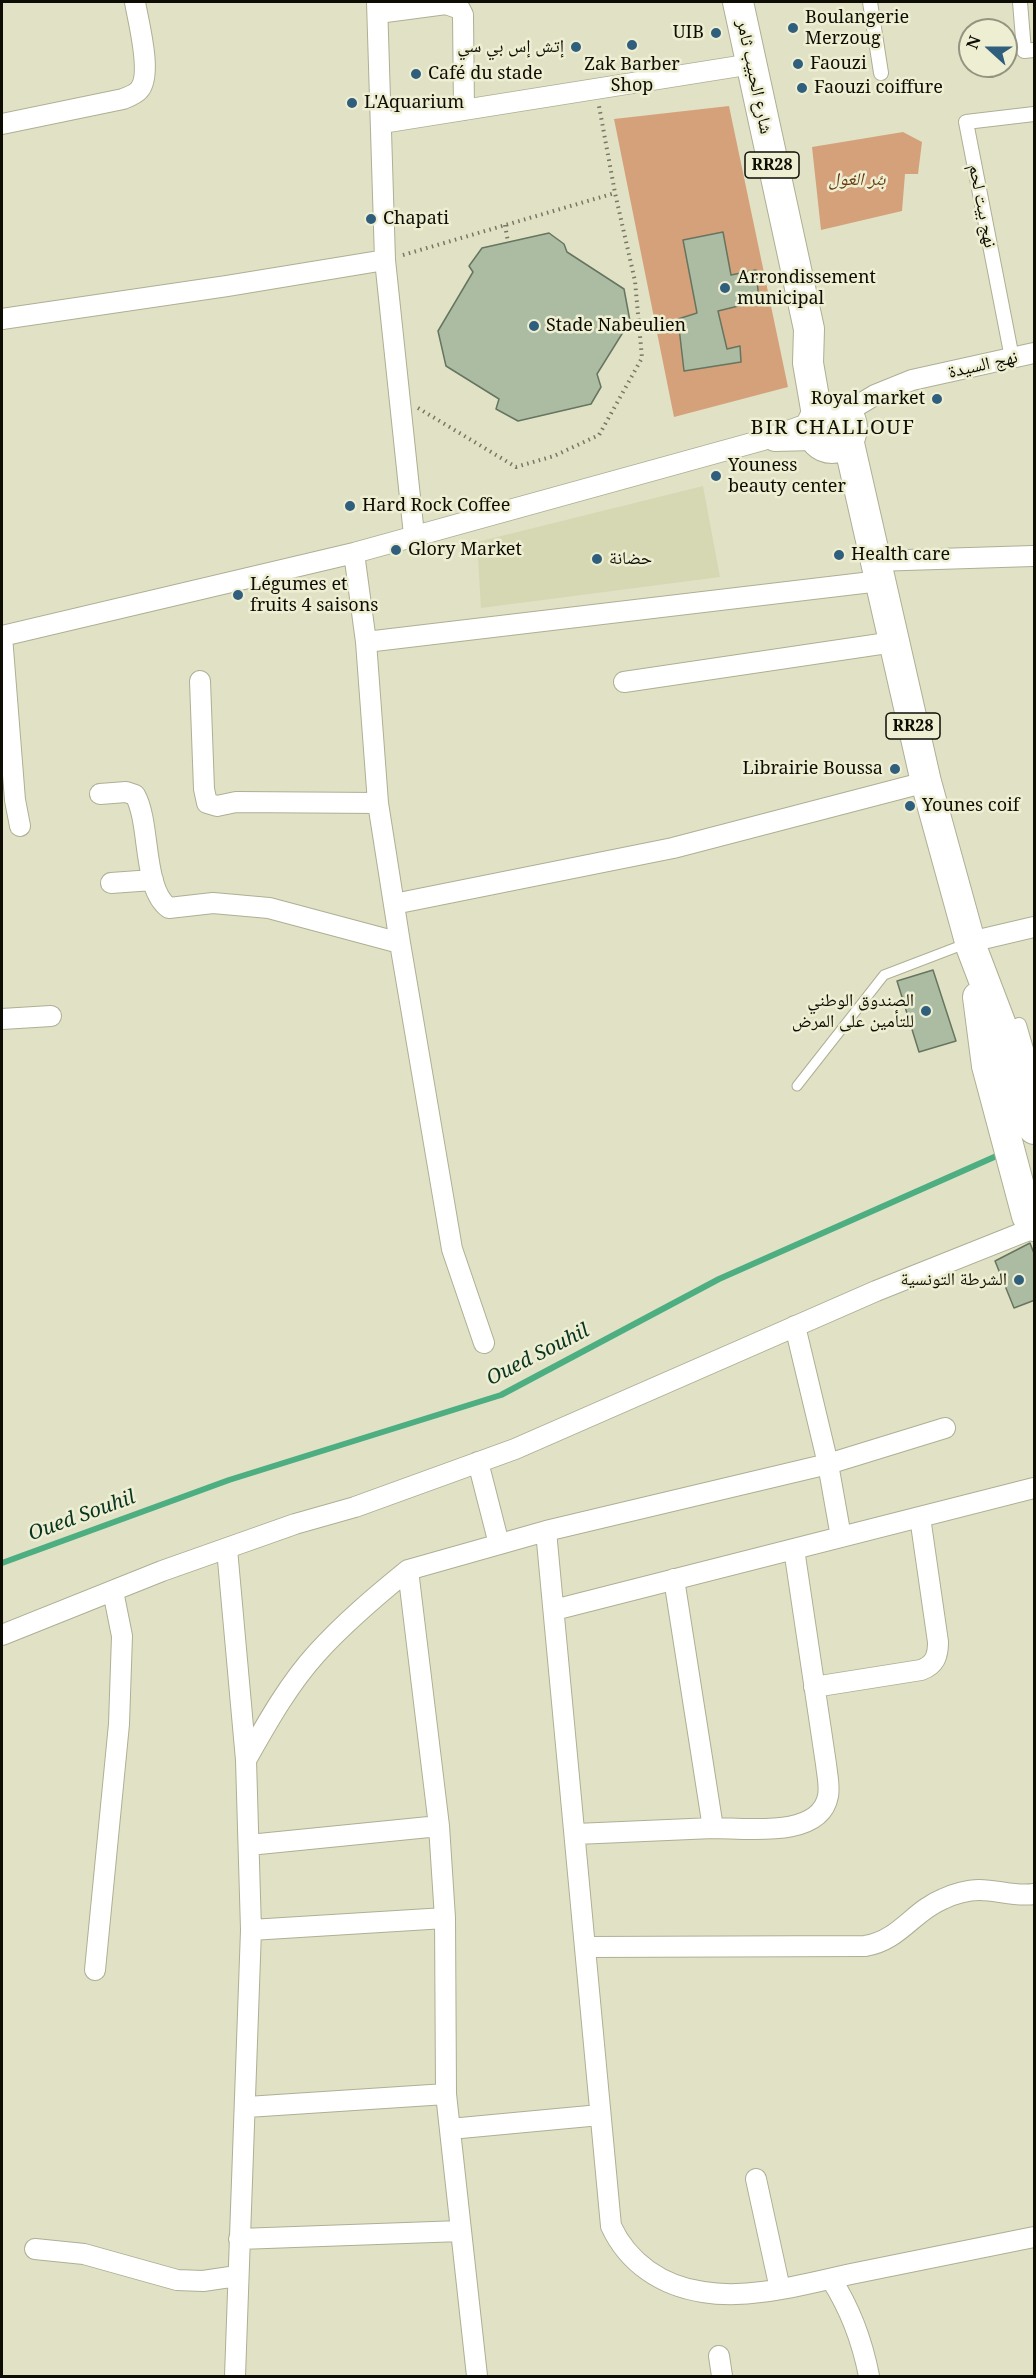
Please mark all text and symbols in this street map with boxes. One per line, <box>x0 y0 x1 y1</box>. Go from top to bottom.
place label: Boulangerie Merzoug <box>805 7 909 50</box>
street label: شارع الحبيب ثامر <box>731 18 777 136</box>
north arrow <box>958 18 1018 78</box>
marker: Boulangerie Merzoug <box>786 21 800 35</box>
place label: UIB <box>673 22 704 44</box>
marker: UIB <box>709 26 723 40</box>
text: N <box>961 32 986 52</box>
place label: إتش إس بي سي <box>457 36 564 58</box>
marker: Zak Barber Shop <box>625 38 639 52</box>
marker: إتش إس بي سي <box>569 40 583 54</box>
place label: Faouzi <box>810 53 867 75</box>
place label: Zak Barber Shop <box>584 54 680 97</box>
marker: Faouzi <box>791 57 805 71</box>
place label: Café du stade <box>428 63 543 85</box>
marker: Café du stade <box>409 67 423 81</box>
place label: Faouzi coiffure <box>814 77 943 99</box>
marker: Faouzi coiffure <box>795 81 809 95</box>
place label: L'Aquarium <box>364 92 464 114</box>
marker: L'Aquarium <box>345 96 359 110</box>
road number: RR28 <box>745 152 799 178</box>
street label: نهج بيت لحم <box>963 162 1001 250</box>
park label: بئر الغول <box>829 169 885 191</box>
place label: Chapati <box>383 208 449 230</box>
marker: Chapati <box>364 212 378 226</box>
place label: Arrondissement municipal <box>737 267 876 310</box>
marker: Arrondissement municipal <box>718 281 732 295</box>
place label: Stade Nabeulien <box>546 315 686 337</box>
marker: Stade Nabeulien <box>527 319 541 333</box>
street label: نهج السيدة <box>946 347 1020 383</box>
place label: Royal market <box>811 388 925 410</box>
marker: Royal market <box>930 392 944 406</box>
district label: BIR CHALLOUF <box>751 416 915 440</box>
place label: Youness beauty center <box>728 455 846 498</box>
marker: Youness beauty center <box>709 469 723 483</box>
place label: Hard Rock Coffee <box>362 495 510 517</box>
marker: Hard Rock Coffee <box>343 499 357 513</box>
place label: Glory Market <box>408 539 522 561</box>
marker: Glory Market <box>389 543 403 557</box>
place label: Health care <box>851 544 950 566</box>
place label: حضانة <box>609 548 652 570</box>
marker: Health care <box>832 548 846 562</box>
marker: حضانة <box>590 552 604 566</box>
place label: Légumes et fruits 4 saisons <box>250 574 378 616</box>
marker: Légumes et fruits 4 saisons <box>231 588 245 602</box>
road number: RR28 <box>886 713 940 739</box>
place label: Librairie Boussa <box>742 758 883 780</box>
marker: Librairie Boussa <box>888 762 902 776</box>
place label: Younes coif <box>922 795 1019 817</box>
marker: Younes coif <box>903 799 917 813</box>
place label: الصندوق الوطني للتأمين على المرض <box>792 990 914 1032</box>
marker: الصندوق الوطني للتأمين على المرض <box>919 1004 933 1018</box>
place label: الشرطة التونسية <box>900 1269 1007 1291</box>
marker: الشرطة التونسية <box>1012 1273 1026 1287</box>
water label: Oued Souhil <box>483 1319 593 1391</box>
water label: Oued Souhil <box>25 1486 139 1546</box>

